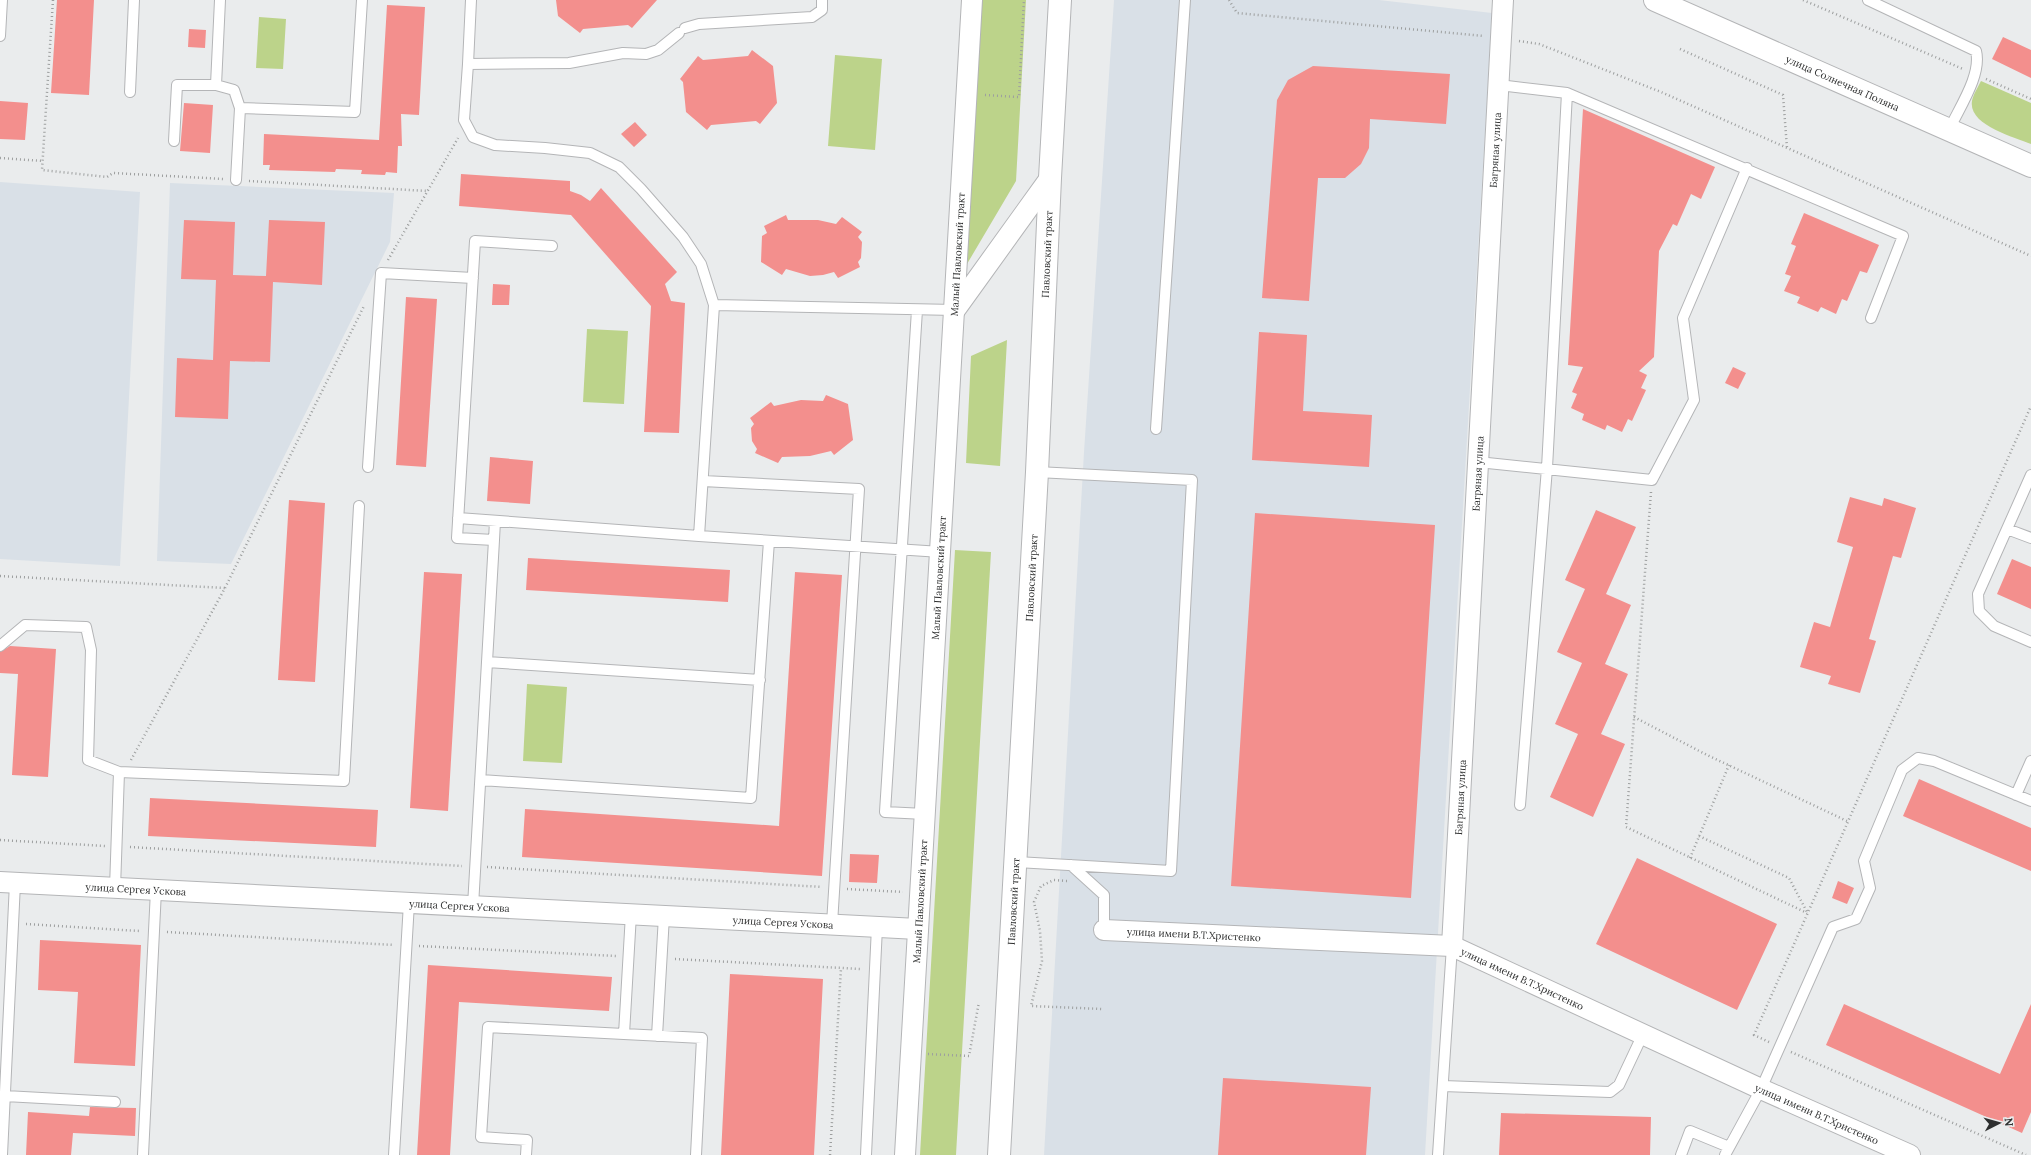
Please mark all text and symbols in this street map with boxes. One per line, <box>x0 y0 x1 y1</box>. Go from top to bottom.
street label: улица Солнечная Поляна <box>1783 52 1901 114</box>
street label: Багряная улица <box>1487 112 1504 188</box>
street label: Малый Павловский тракт <box>948 192 968 317</box>
street label: Павловский тракт <box>1039 210 1056 298</box>
street label: Багряная улица <box>1469 436 1486 512</box>
street label: Малый Павловский тракт <box>929 516 949 640</box>
street label: Павловский тракт <box>1023 534 1041 622</box>
street label: Багряная улица <box>1452 759 1469 835</box>
street label: Малый Павловский тракт <box>910 839 930 964</box>
street label: Павловский тракт <box>1005 857 1023 945</box>
street label: улица Сергея Ускова <box>85 880 186 899</box>
street label: улица Сергея Ускова <box>409 897 510 915</box>
street label: улица Сергея Ускова <box>732 914 834 932</box>
street label: улица имени В.Т.Христенко <box>1127 925 1261 944</box>
street label: улица имени В.Т.Христенко <box>1459 945 1586 1013</box>
street label: улица имени В.Т.Христенко <box>1753 1081 1881 1147</box>
north arrow <box>1979 1103 2019 1143</box>
text: N <box>2002 1117 2016 1127</box>

